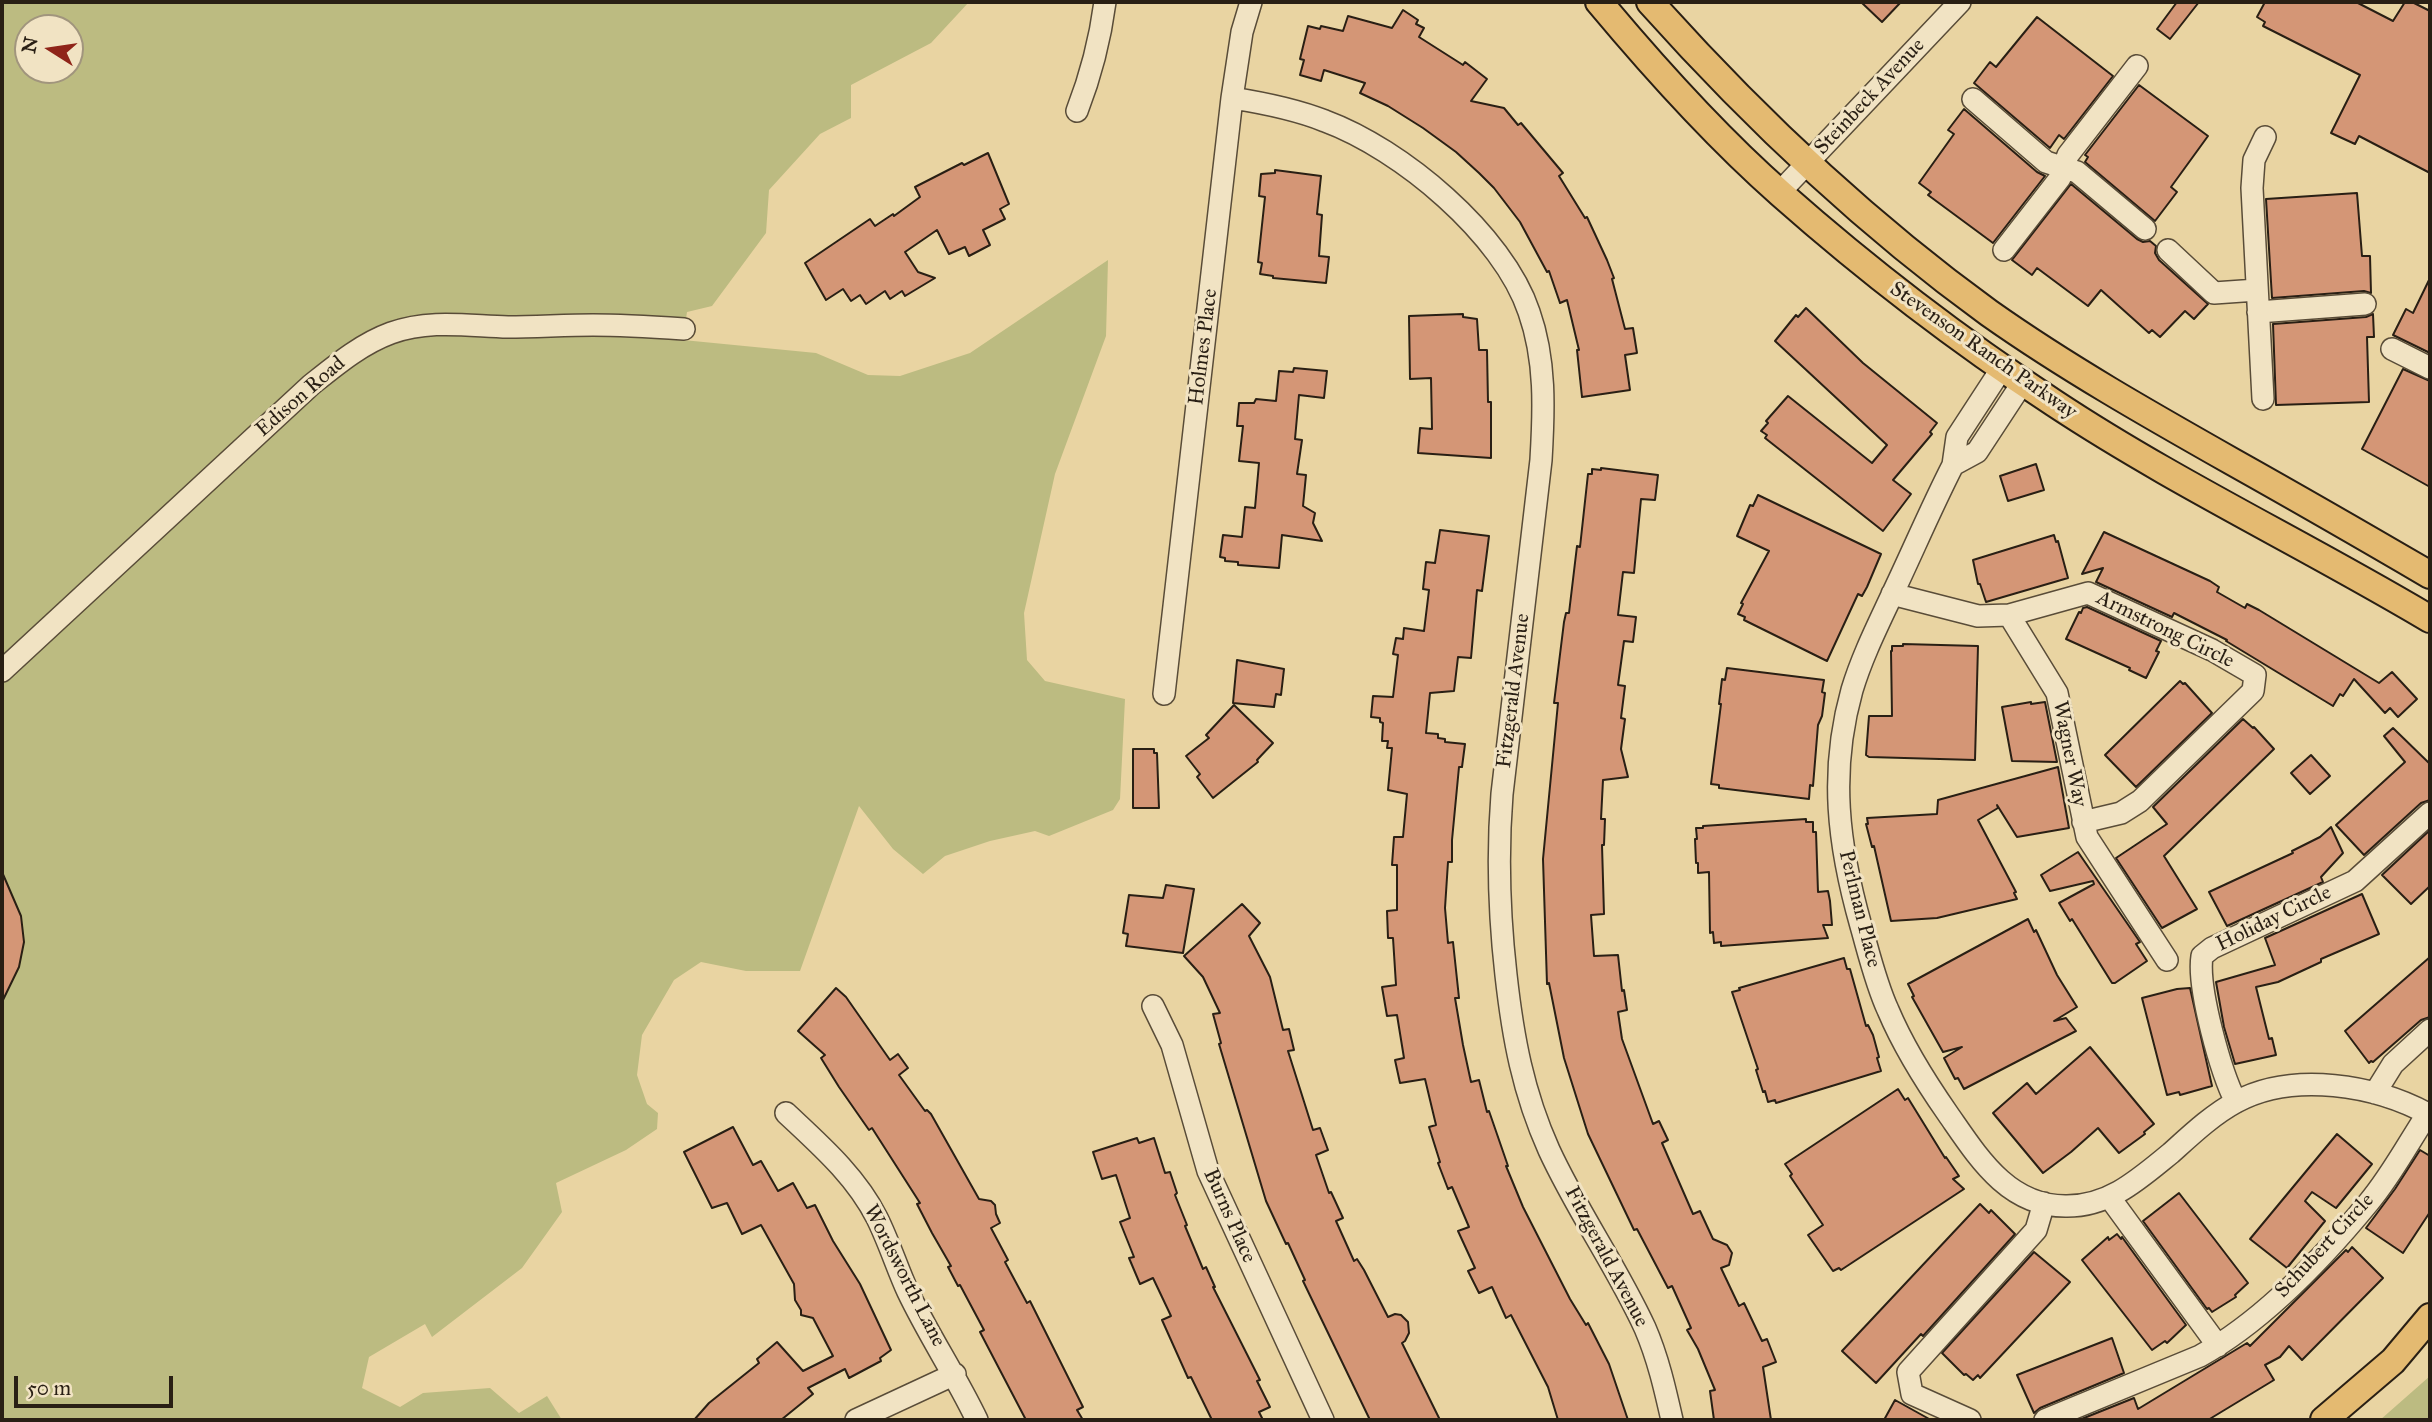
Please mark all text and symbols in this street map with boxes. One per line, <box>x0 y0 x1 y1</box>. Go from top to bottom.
north arrow <box>14 14 84 84</box>
street label: Steinbeck Avenue <box>1809 33 1931 161</box>
text: N <box>17 35 43 55</box>
street label: Stevenson Ranch Parkway <box>1885 277 2081 425</box>
street label: Holmes Place <box>1184 287 1224 407</box>
street label: Edison Road <box>251 351 351 443</box>
street label: Armstrong Circle <box>2092 586 2238 674</box>
street label: Fitzgerald Avenue <box>1492 612 1536 770</box>
street label: Wagner Way <box>2046 699 2092 809</box>
street label: Perlman Place <box>1832 848 1886 970</box>
street label: Holiday Circle <box>2213 880 2335 958</box>
street label: Burns Place <box>1197 1165 1261 1267</box>
street label: Fitzgerald Avenue <box>1558 1182 1654 1332</box>
street label: Schubert Circle <box>2270 1189 2380 1303</box>
street label: Wordsworth Lane <box>857 1201 951 1351</box>
scale bar <box>18 1362 177 1406</box>
text: 50 m <box>27 1375 71 1401</box>

